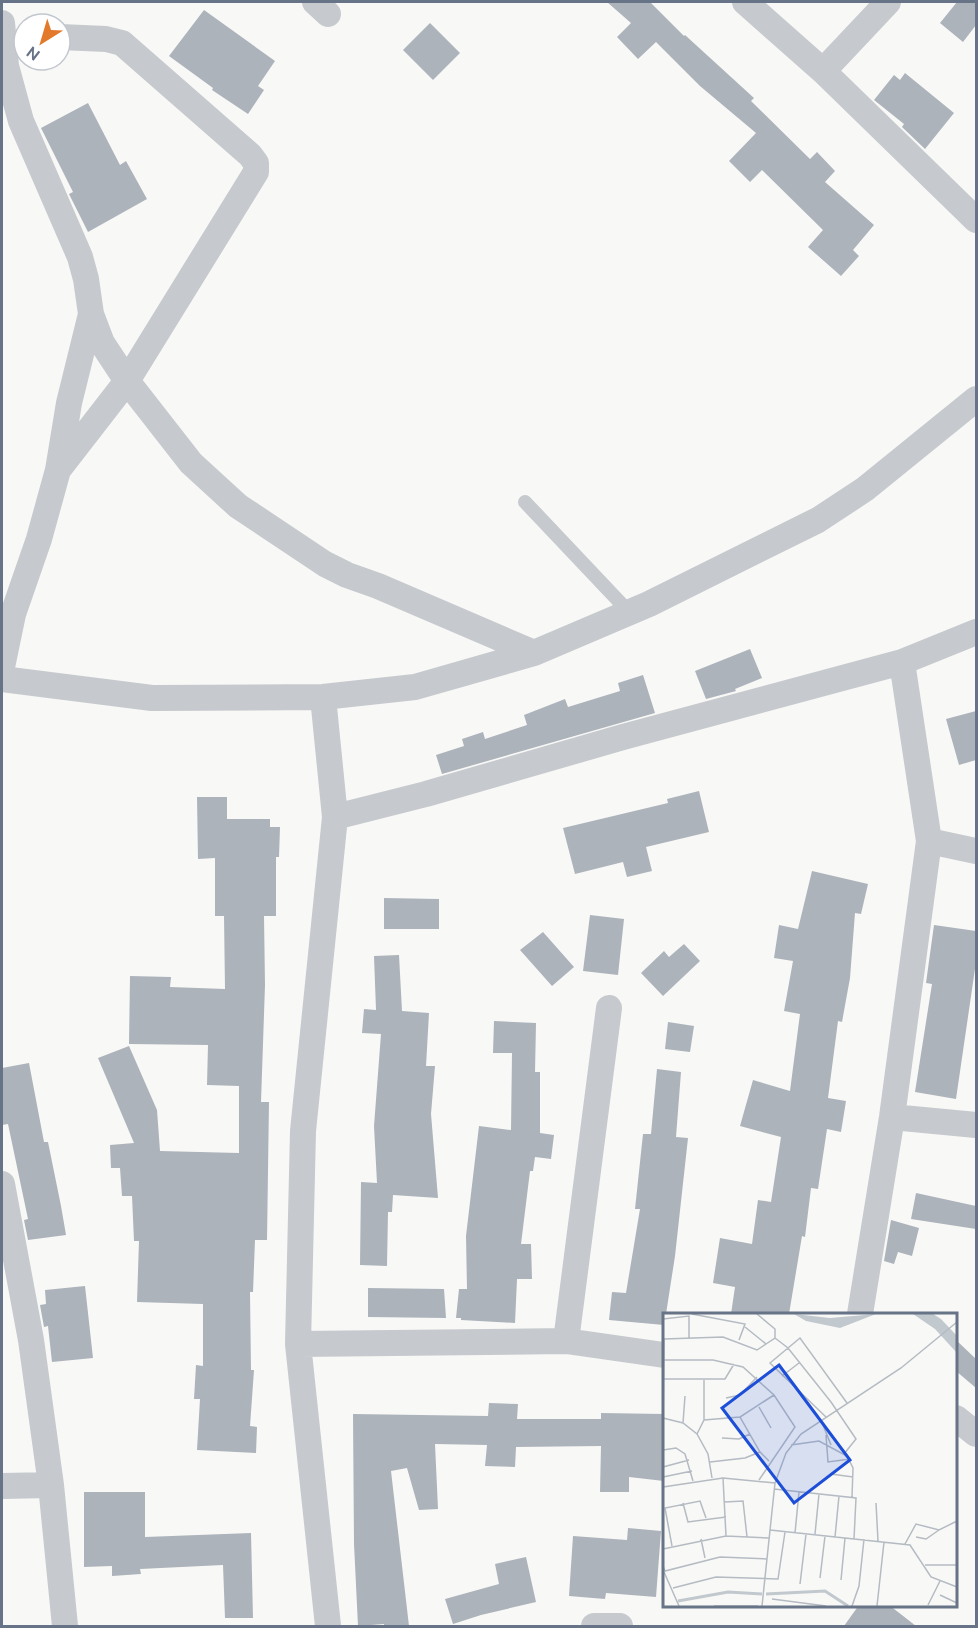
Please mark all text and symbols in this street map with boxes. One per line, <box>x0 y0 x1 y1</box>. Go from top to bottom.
north arrow <box>12 12 72 72</box>
text: N <box>23 43 43 65</box>
inset map <box>663 1313 957 1607</box>

